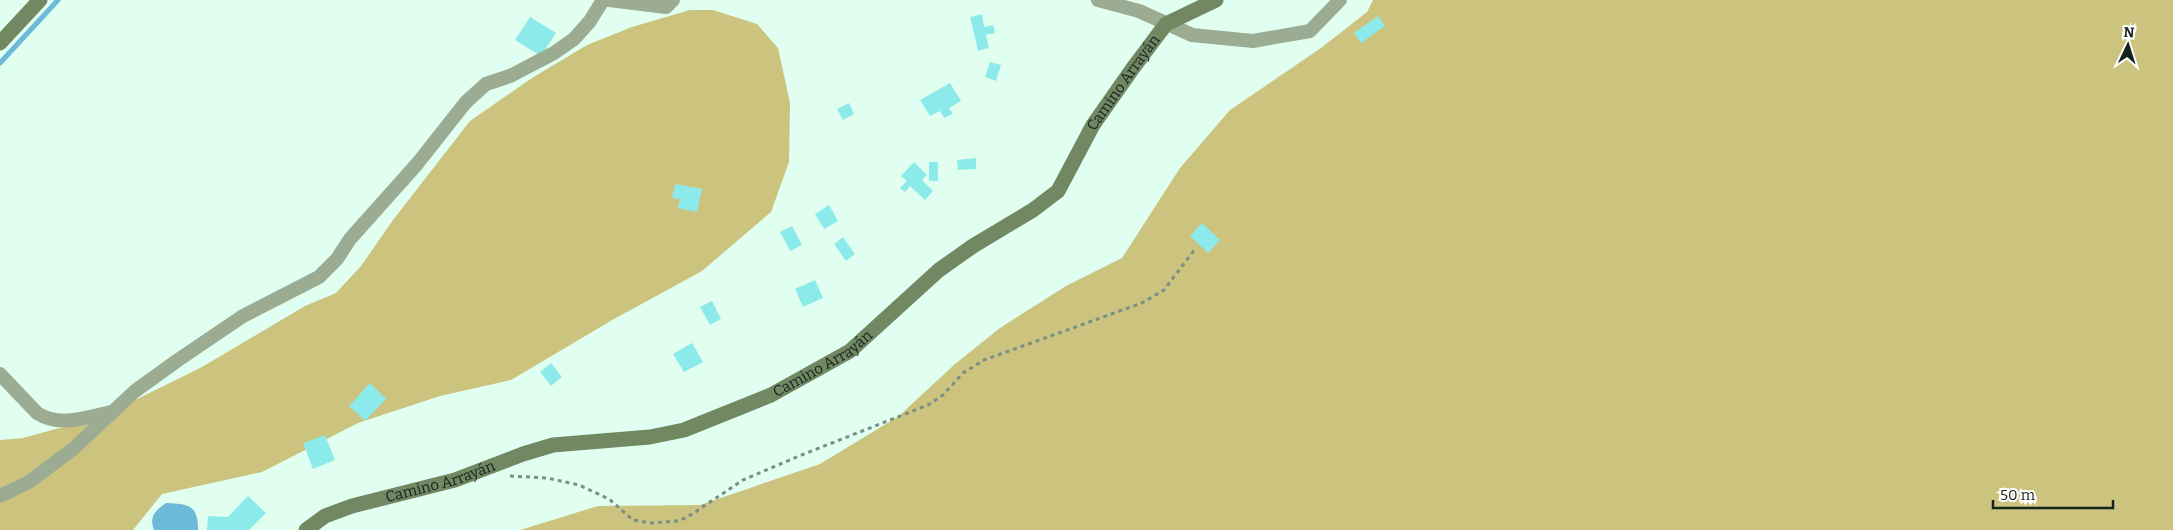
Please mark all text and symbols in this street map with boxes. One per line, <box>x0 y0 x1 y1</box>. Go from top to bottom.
north arrow <box>2103 20 2153 70</box>
text: N <box>2123 24 2135 41</box>
street label: Camino Arrayán <box>1083 31 1164 133</box>
street label: Camino Arrayán <box>770 326 876 401</box>
street label: Camino Arrayán <box>384 456 498 506</box>
scale bar <box>1993 478 2113 510</box>
text: 50 m <box>2000 486 2036 504</box>

